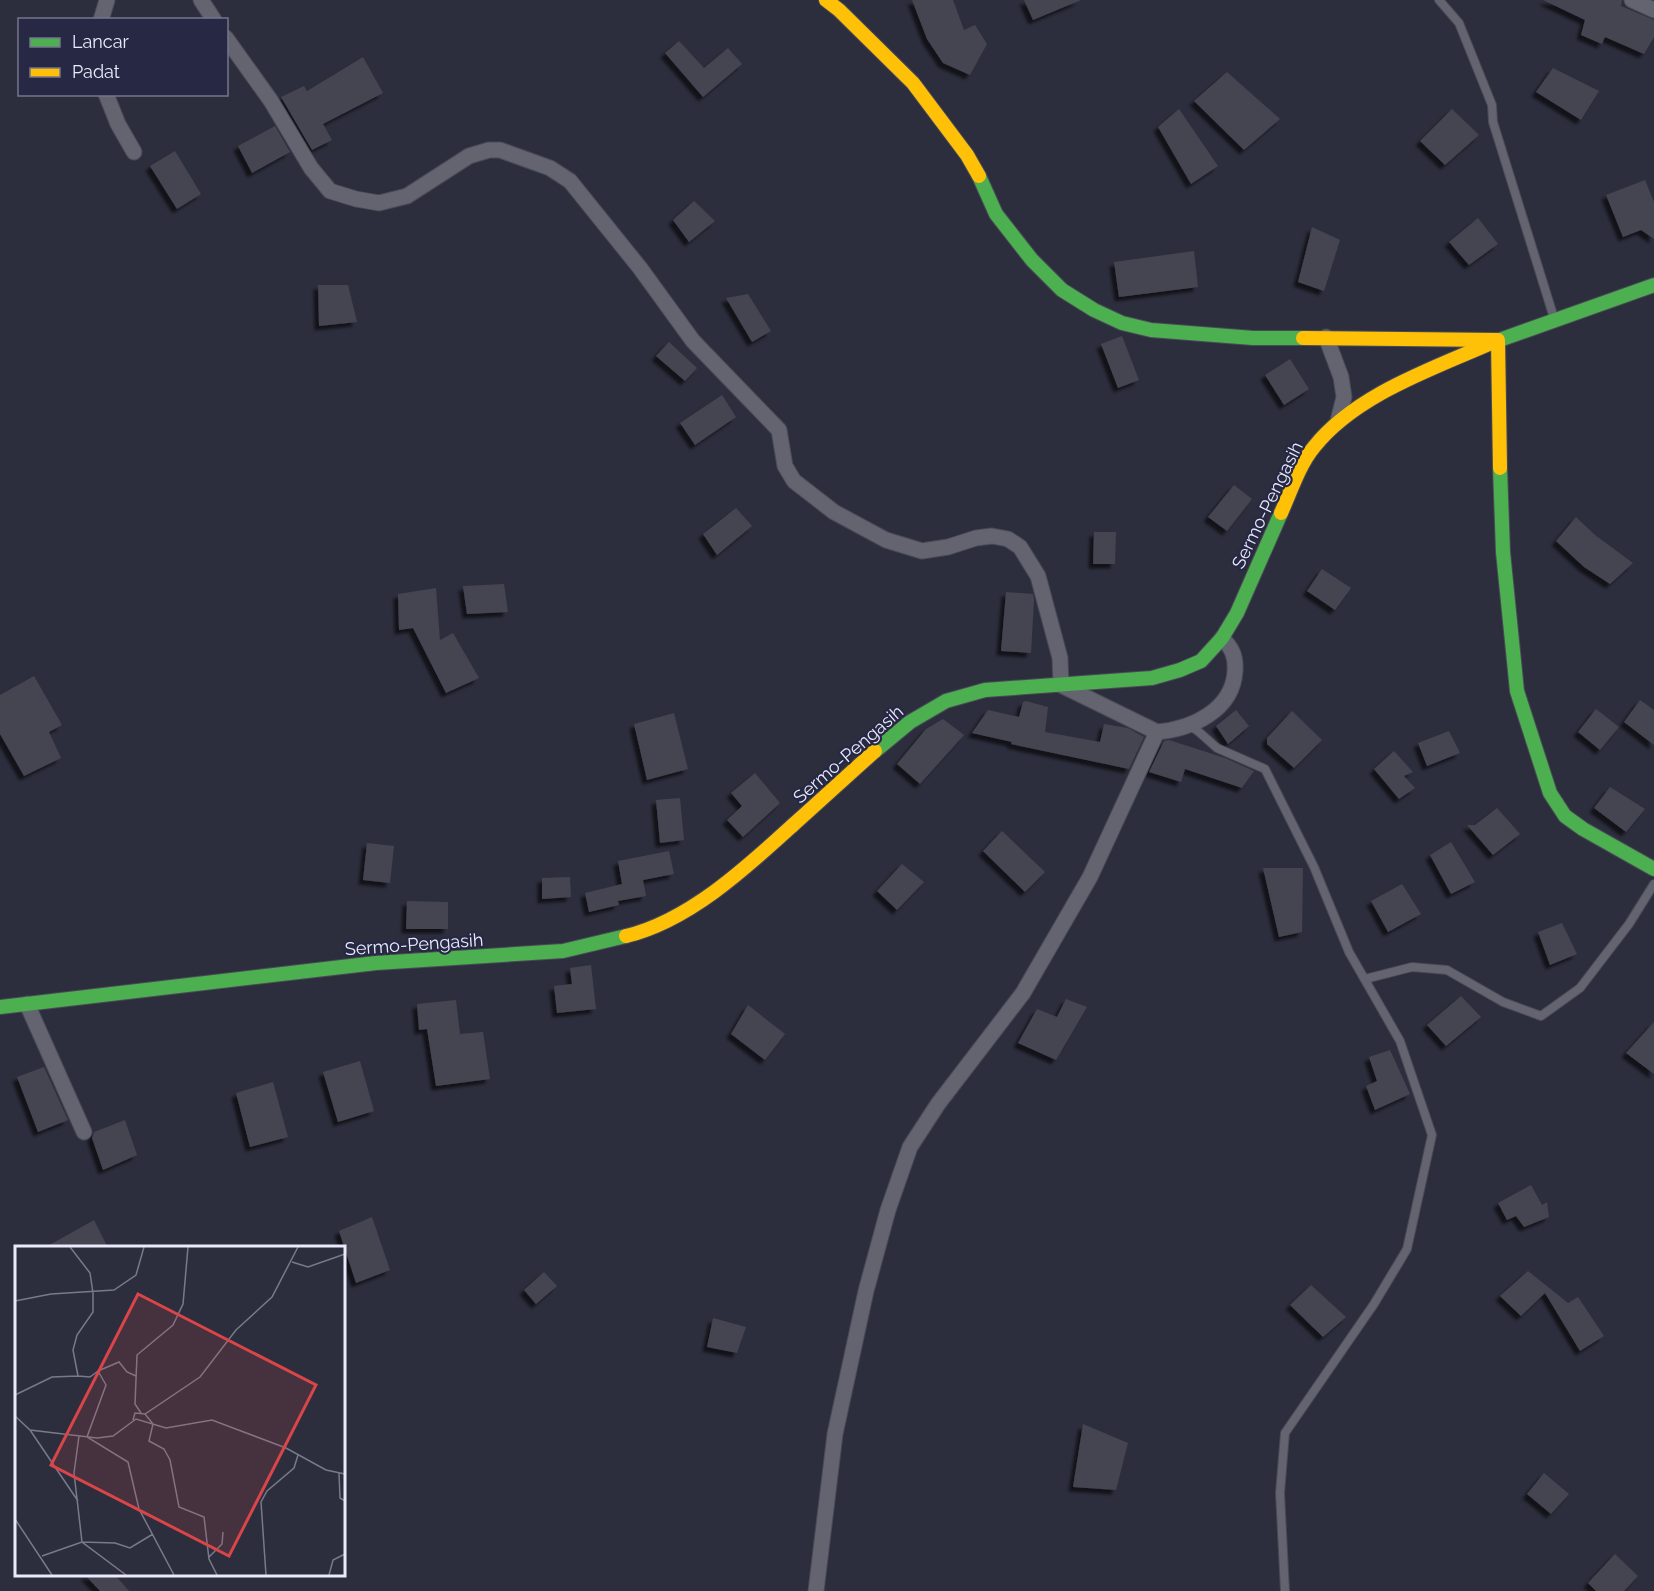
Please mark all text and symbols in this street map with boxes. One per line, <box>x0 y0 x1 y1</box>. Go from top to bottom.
legend <box>18 18 228 96</box>
text: Lancar <box>72 31 129 52</box>
text: Padat <box>72 61 120 82</box>
street label: Sermo-Pengasih <box>1227 438 1307 572</box>
street label: Sermo-Pengasih <box>789 701 907 807</box>
street label: Sermo-Pengasih <box>344 929 484 959</box>
inset map <box>15 1246 345 1576</box>

